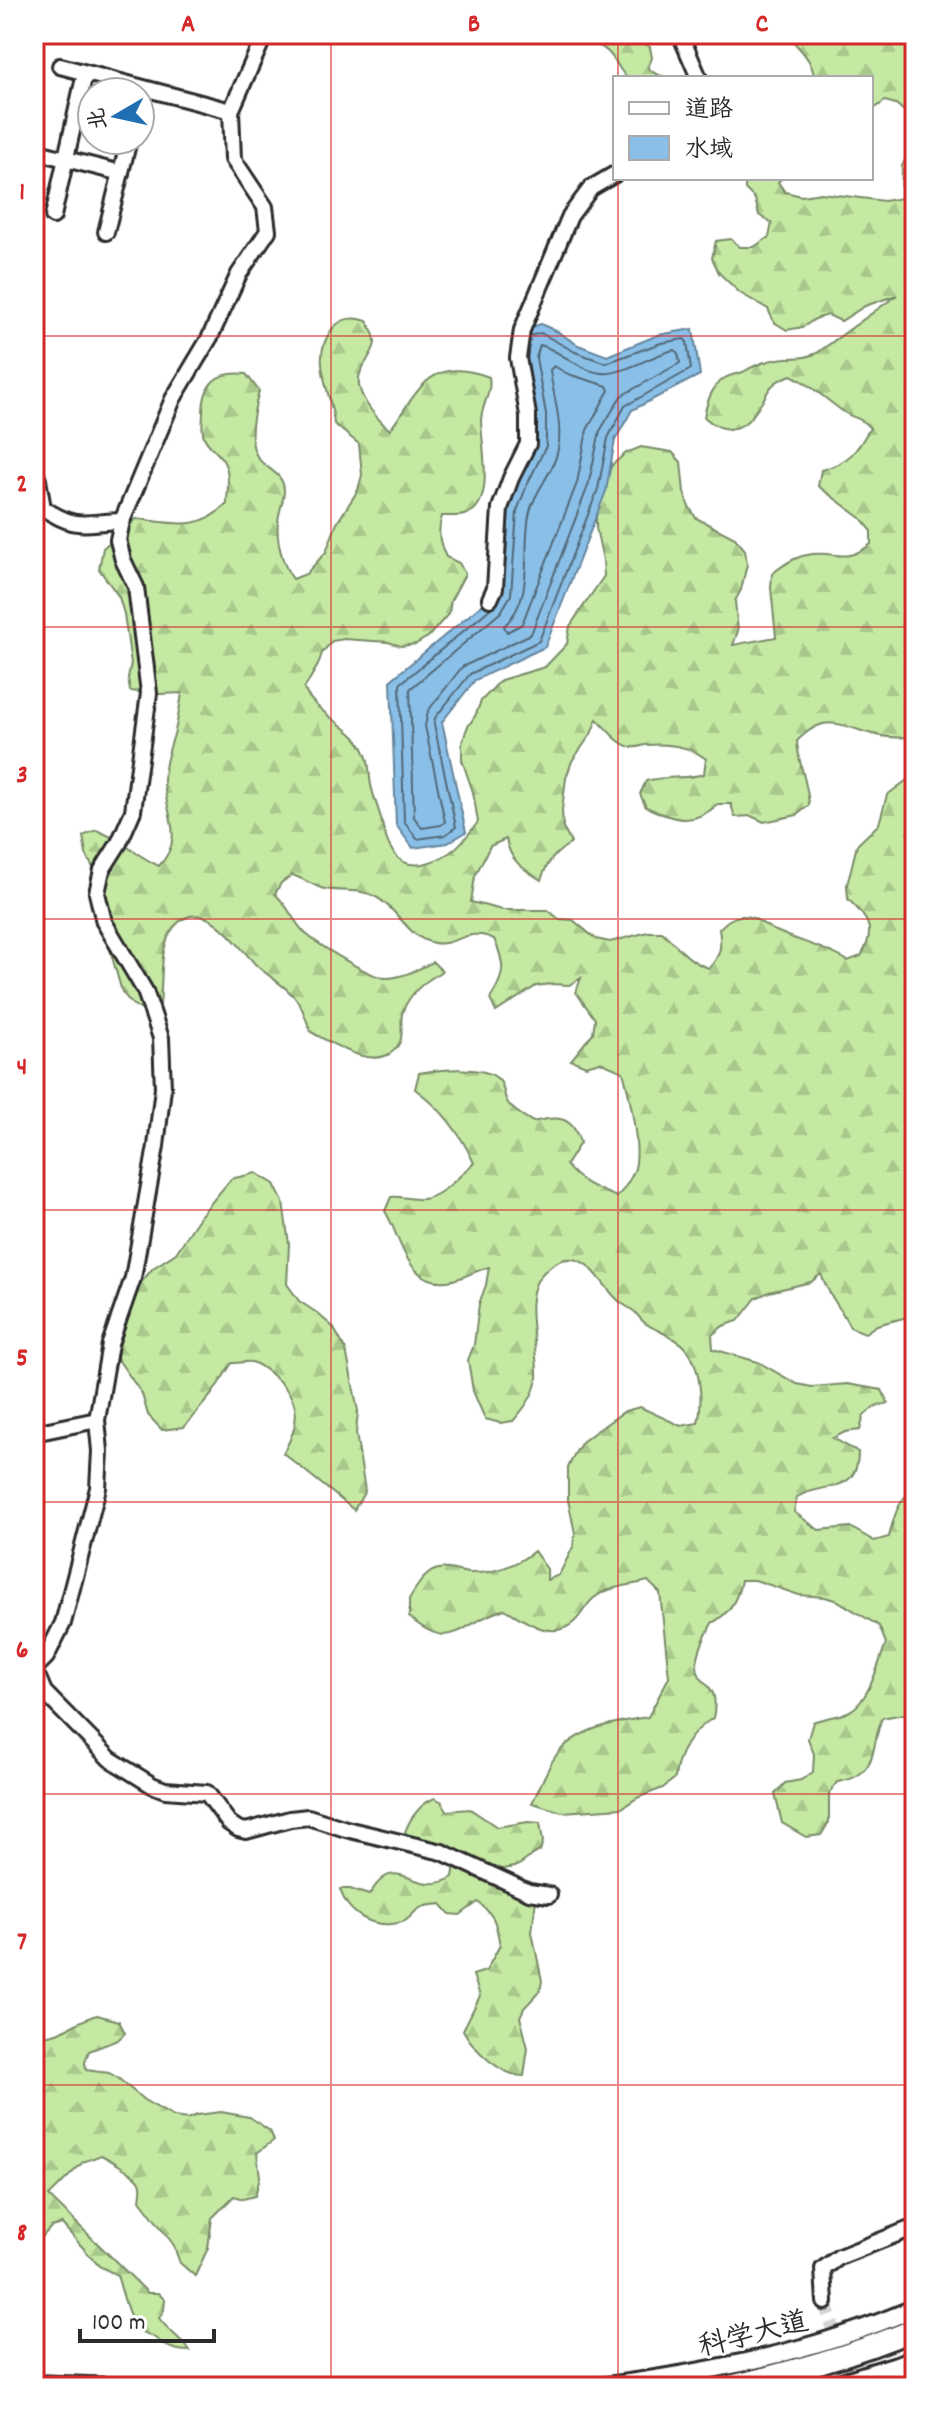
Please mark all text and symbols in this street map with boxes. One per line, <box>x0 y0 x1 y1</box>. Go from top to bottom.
text: A <box>181 7 195 44</box>
text: B <box>468 7 480 44</box>
text: C <box>756 7 769 44</box>
north arrow <box>76 76 156 156</box>
legend <box>613 76 873 180</box>
text: 道路 <box>685 94 733 128</box>
text: 北 <box>83 105 117 132</box>
text: 水域 <box>685 134 733 168</box>
text: 1 <box>19 175 25 212</box>
text: 2 <box>16 467 28 504</box>
text: 3 <box>16 758 28 795</box>
text: 4 <box>17 1050 27 1087</box>
text: 5 <box>16 1341 28 1378</box>
text: 6 <box>16 1633 28 1670</box>
text: 7 <box>17 1925 27 1962</box>
text: 8 <box>17 2216 27 2253</box>
scale bar <box>80 2293 214 2343</box>
street label: 科学大道 <box>695 2304 813 2370</box>
text: 100 m <box>92 2307 145 2341</box>

